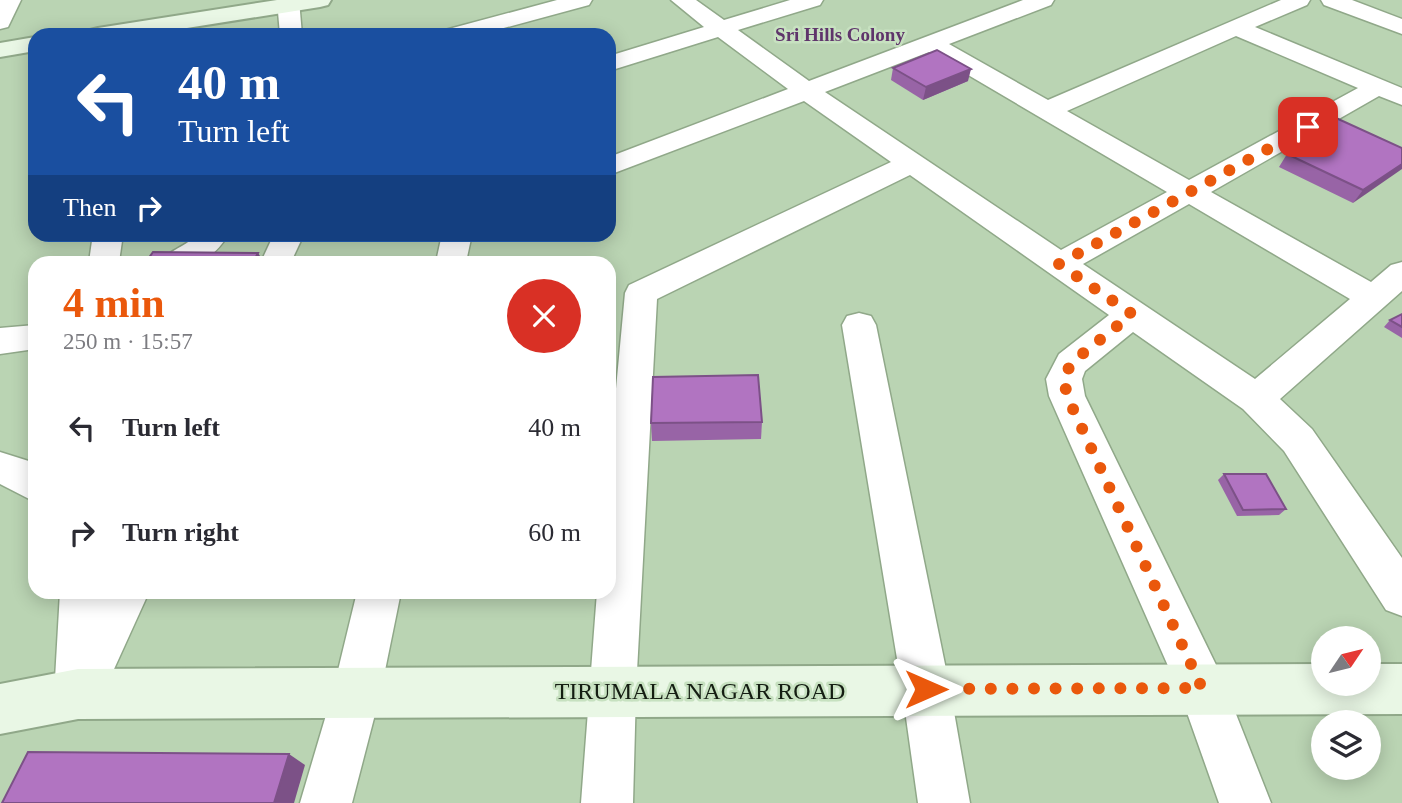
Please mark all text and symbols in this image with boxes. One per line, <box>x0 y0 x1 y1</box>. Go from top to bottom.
district label: Sri Hills Colony <box>775 24 905 45</box>
text: 40 m <box>178 55 280 110</box>
icon: left <box>63 56 154 147</box>
pin <box>1278 97 1338 157</box>
icon: arrive <box>1289 108 1327 146</box>
text: Turn left <box>178 113 290 149</box>
icon: right <box>130 189 168 227</box>
text: Then <box>63 193 116 222</box>
button: close <box>507 279 581 353</box>
text: 4 min <box>63 280 165 326</box>
text: 250 m · 15:57 <box>63 329 193 354</box>
icon: left <box>63 409 101 447</box>
text: Turn left <box>122 413 220 442</box>
text: 40 m <box>528 413 581 442</box>
icon: right <box>63 514 101 552</box>
text: Turn right <box>122 518 239 547</box>
text: 60 m <box>528 518 581 547</box>
north arrow <box>1311 626 1381 696</box>
map controls <box>1311 626 1381 780</box>
position arrow <box>889 652 963 726</box>
street label: TIRUMALA NAGAR ROAD <box>555 678 845 704</box>
button: layers <box>1311 710 1381 780</box>

